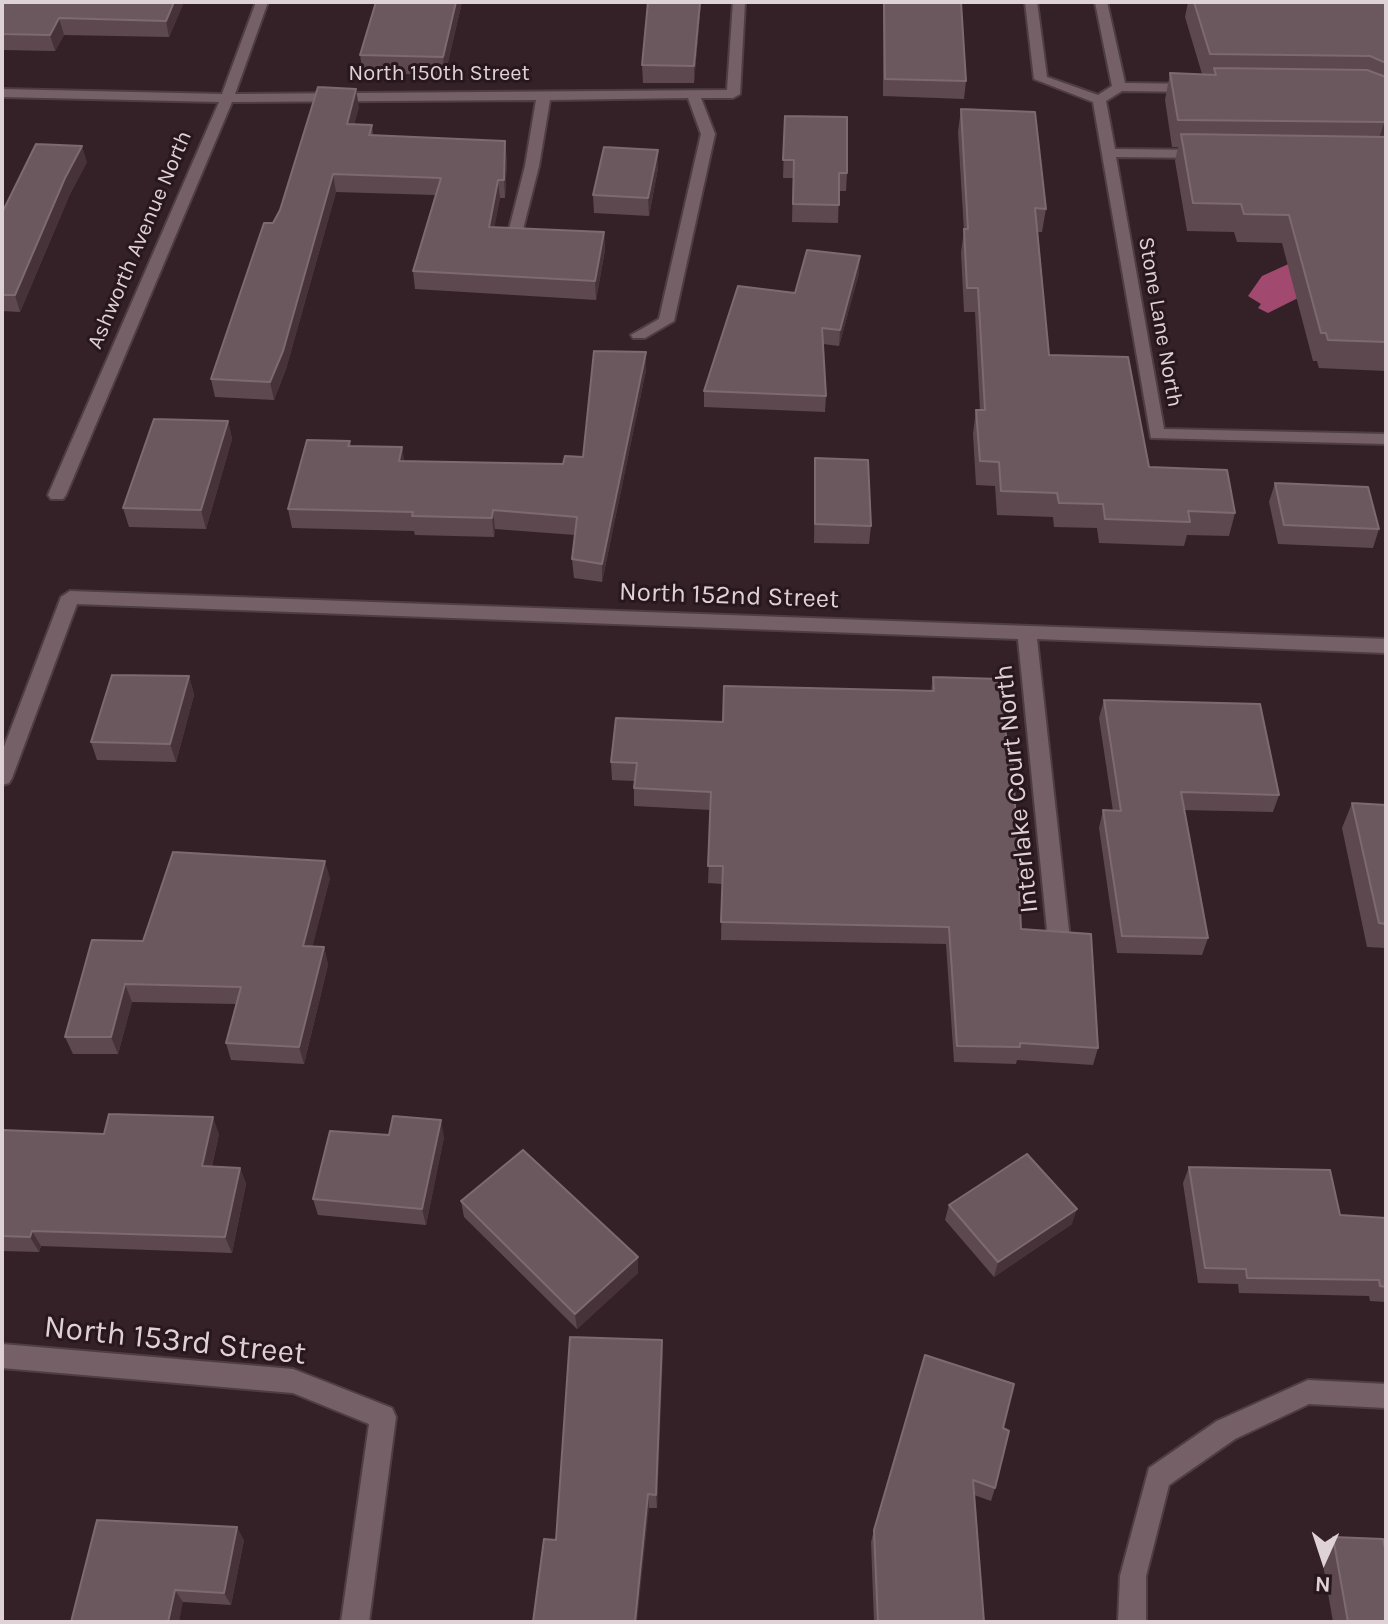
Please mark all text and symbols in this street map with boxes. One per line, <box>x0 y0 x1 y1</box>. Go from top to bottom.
street label: North 150th Street <box>348 61 530 87</box>
street label: Ashworth Avenue North <box>82 127 198 353</box>
street label: Stone Lane North <box>1132 235 1188 409</box>
street label: North 152nd Street <box>619 577 839 615</box>
street label: Interlake Court North <box>988 663 1046 915</box>
street label: North 153rd Street <box>42 1308 308 1374</box>
north arrow <box>1284 1520 1364 1600</box>
text: N <box>1314 1571 1331 1597</box>

